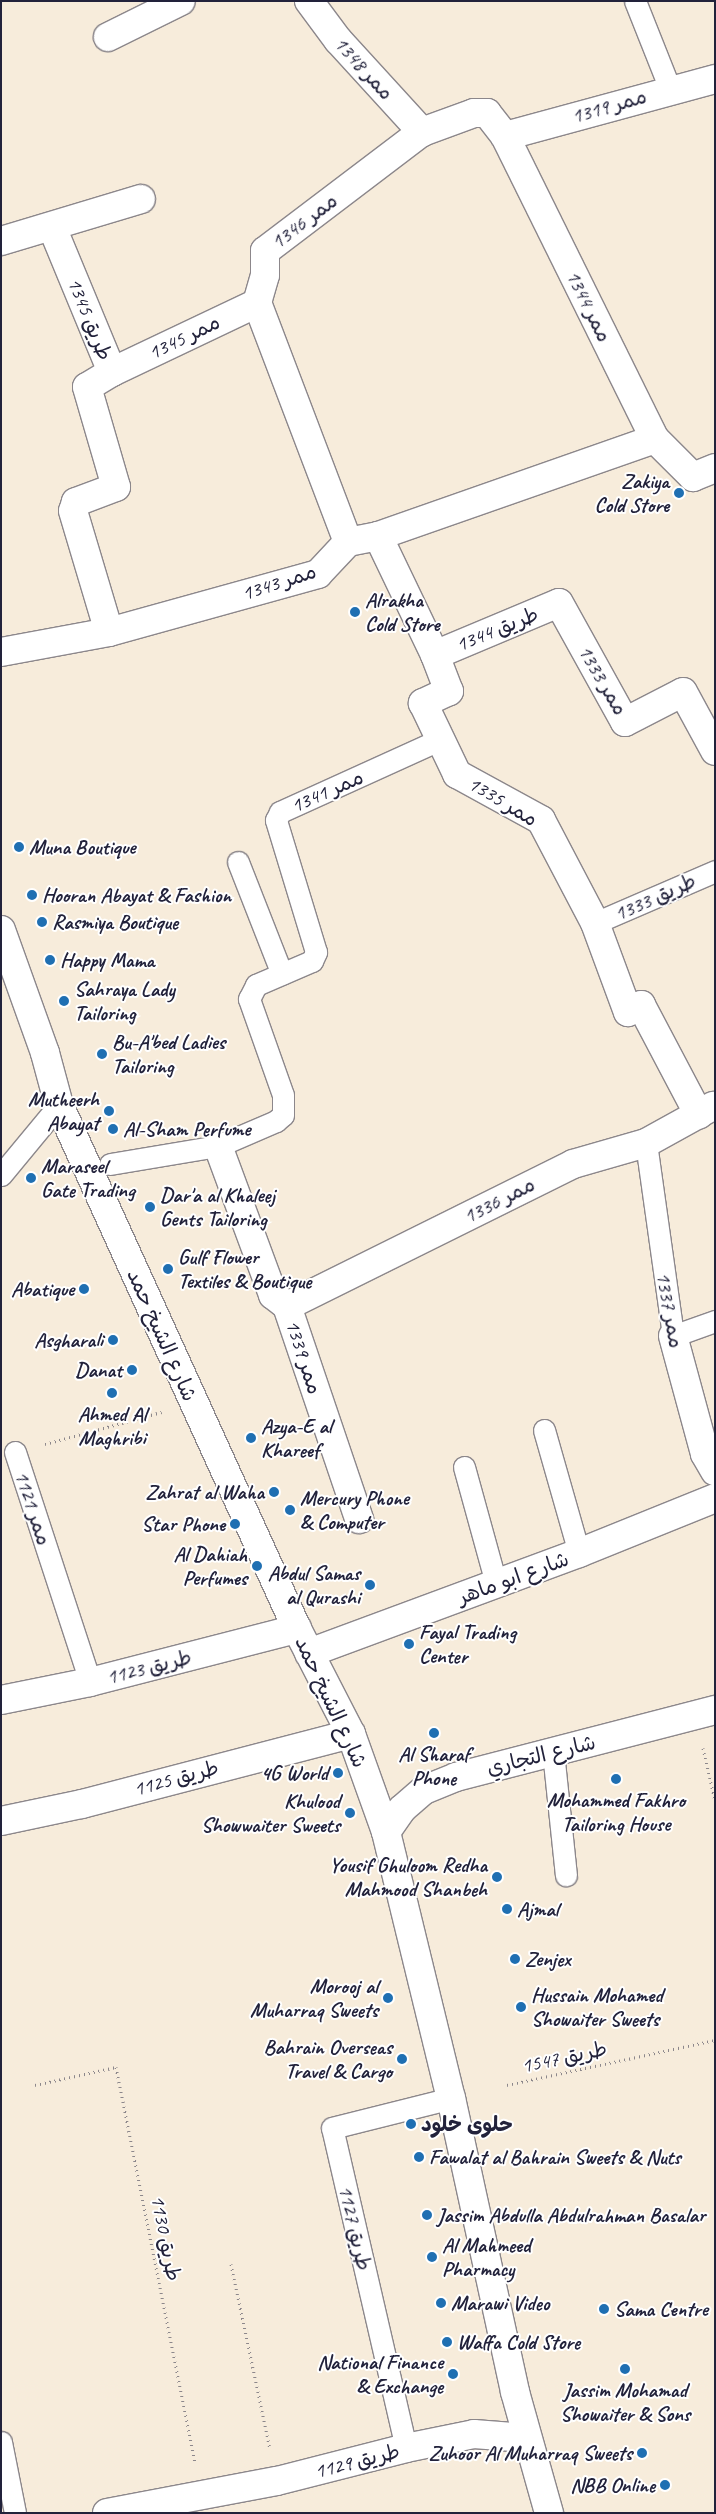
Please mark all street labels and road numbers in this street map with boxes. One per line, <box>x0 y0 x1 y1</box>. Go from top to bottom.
street label: ممر 1348 <box>329 31 399 105</box>
street label: ممر 1319 <box>569 83 649 129</box>
street label: ممر 1346 <box>266 188 342 254</box>
street label: ممر 1344 <box>561 266 617 346</box>
street label: طريق 1345 <box>62 274 118 364</box>
street label: ممر 1345 <box>144 309 224 365</box>
street label: ممر 1343 <box>239 558 319 606</box>
street label: طريق 1344 <box>452 601 542 657</box>
street label: ممر 1333 <box>573 640 633 720</box>
street label: ممر 1341 <box>287 764 367 818</box>
street label: ممر 1335 <box>464 770 542 832</box>
street label: طريق 1333 <box>610 868 700 926</box>
street label: ممر 1336 <box>459 1171 539 1229</box>
street label: شارع الشيخ حمد <box>122 1265 202 1405</box>
street label: ممر 1337 <box>651 1270 689 1350</box>
street label: ممر 1339 <box>280 1317 328 1397</box>
street label: ممر 1121 <box>9 1468 57 1548</box>
street label: شارع ابو ماهر <box>454 1546 572 1610</box>
street label: شارع الشيخ حمد <box>290 1632 372 1772</box>
street label: طريق 1123 <box>104 1644 194 1690</box>
street label: شارع التجاري <box>484 1729 598 1781</box>
street label: طريق 1125 <box>131 1755 221 1801</box>
street label: طريق 1547 <box>519 2036 609 2078</box>
street label: طريق 1127 <box>333 2183 377 2273</box>
street label: طريق 1130 <box>145 2193 187 2283</box>
street label: طريق 1129 <box>312 2438 402 2484</box>

